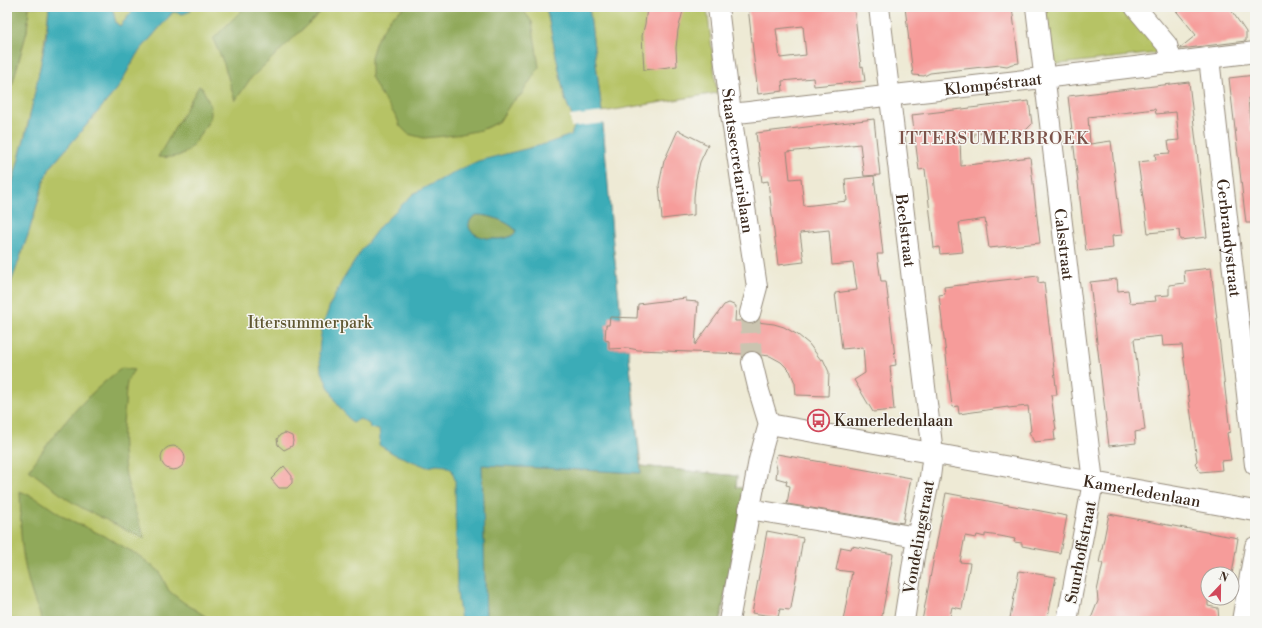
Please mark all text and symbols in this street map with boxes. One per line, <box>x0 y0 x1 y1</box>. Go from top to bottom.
street label: Klompéstraat <box>943 69 1044 100</box>
street label: Staatssecretarislaan <box>717 87 758 235</box>
district label: ITTERSUMERBROEK <box>899 128 1090 150</box>
street label: Gerbrandystraat <box>1212 178 1245 299</box>
street label: Beelstraat <box>891 192 919 269</box>
street label: Calsstraat <box>1049 207 1078 282</box>
park label: Ittersummerpark <box>248 313 374 333</box>
bus stop icon: Kamerledenlaan <box>805 407 831 433</box>
place label: Kamerledenlaan <box>834 411 954 431</box>
street label: Kamerledenlaan <box>1081 471 1203 512</box>
street label: Vondelingstraat <box>899 478 939 597</box>
street label: Suurhoffstraat <box>1061 499 1101 605</box>
north arrow <box>1200 566 1240 606</box>
text: N <box>1217 570 1230 586</box>

